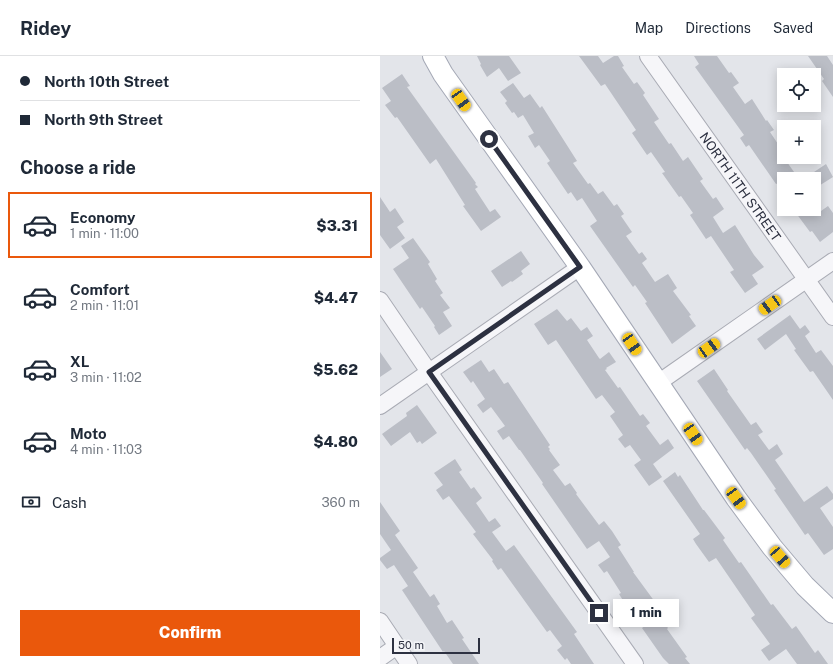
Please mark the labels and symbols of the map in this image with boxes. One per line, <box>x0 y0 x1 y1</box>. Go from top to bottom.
car <box>449 87 473 113</box>
route start <box>480 130 498 148</box>
street label: NORTH 11TH STREET <box>697 130 784 244</box>
car <box>757 293 783 317</box>
car <box>620 331 644 357</box>
car <box>696 336 722 360</box>
car <box>681 421 705 447</box>
car <box>724 485 748 511</box>
car <box>768 544 792 570</box>
callout: 1 min <box>613 599 679 627</box>
route end <box>590 604 608 622</box>
scale bar <box>392 636 480 655</box>

